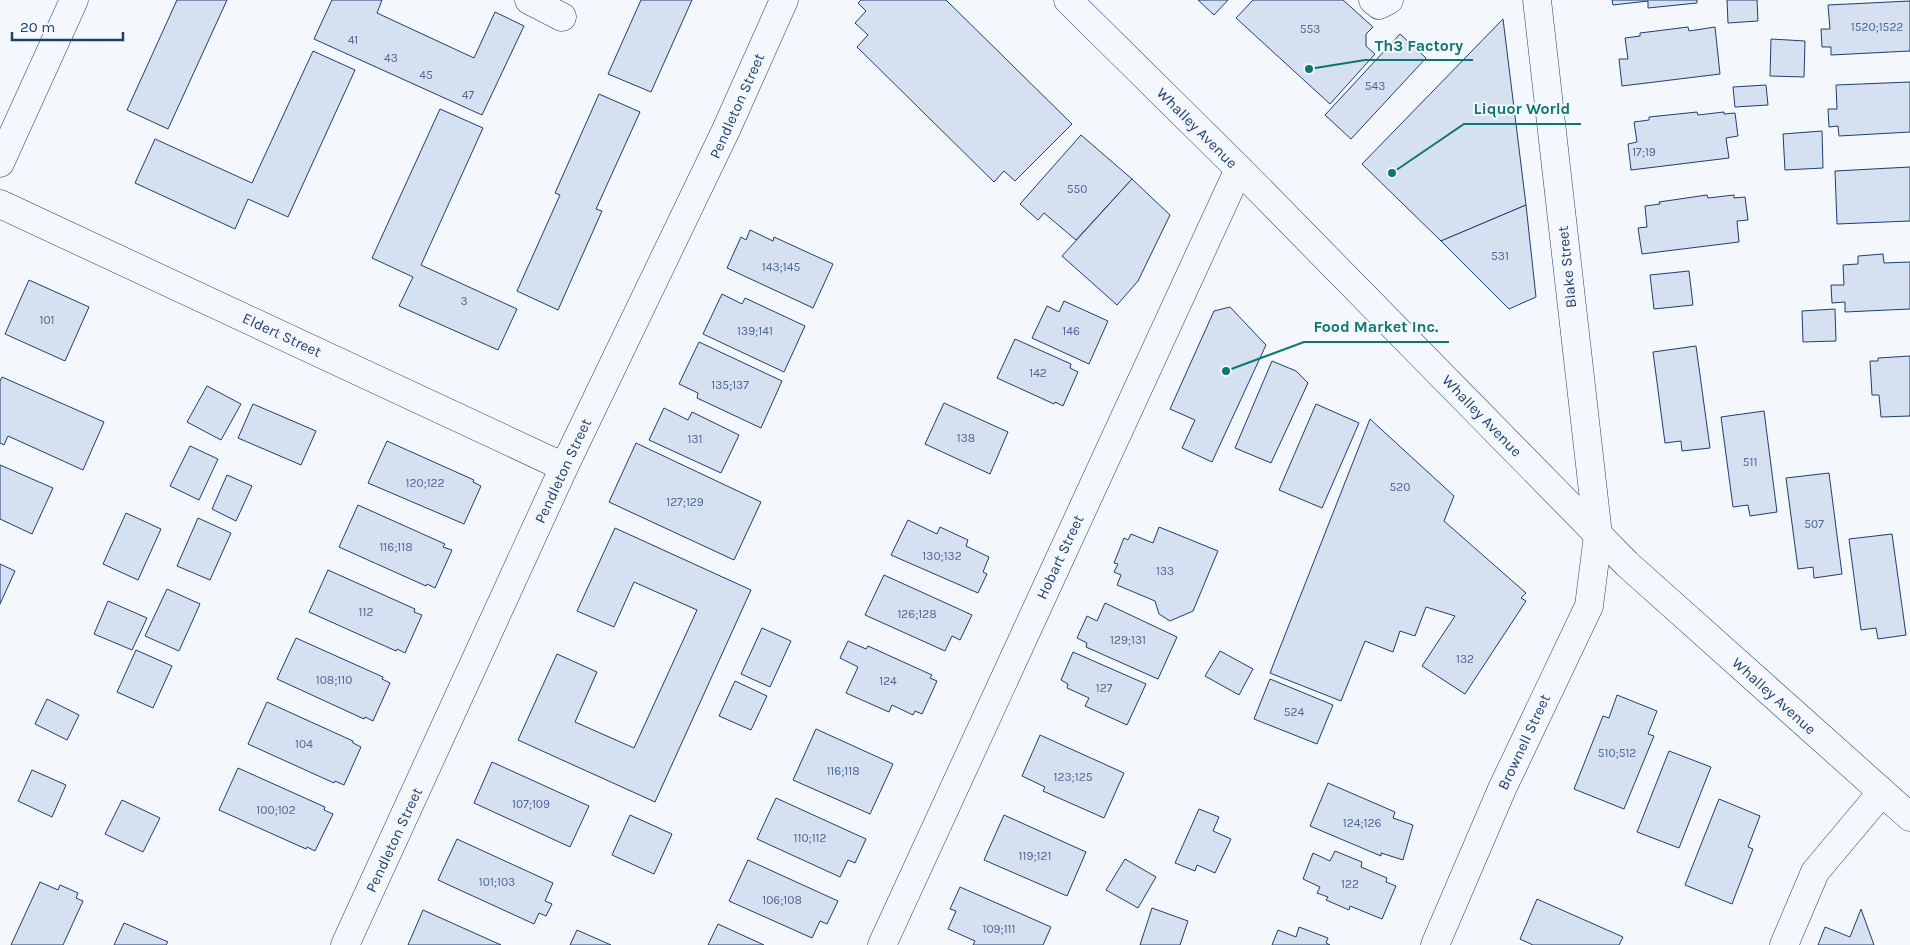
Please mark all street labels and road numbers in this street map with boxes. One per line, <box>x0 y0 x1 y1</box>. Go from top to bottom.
street label: Pendleton Street <box>706 50 768 161</box>
street label: Whalley Avenue <box>1153 84 1241 172</box>
street label: Blake Street <box>1554 225 1580 309</box>
street label: Eldert Street <box>240 309 325 361</box>
street label: Whalley Avenue <box>1438 371 1526 461</box>
street label: Pendleton Street <box>531 415 595 526</box>
street label: Hobart Street <box>1033 512 1088 602</box>
street label: Whalley Avenue <box>1728 654 1820 738</box>
street label: Brownell Street <box>1494 691 1554 793</box>
street label: Pendleton Street <box>362 784 426 895</box>

